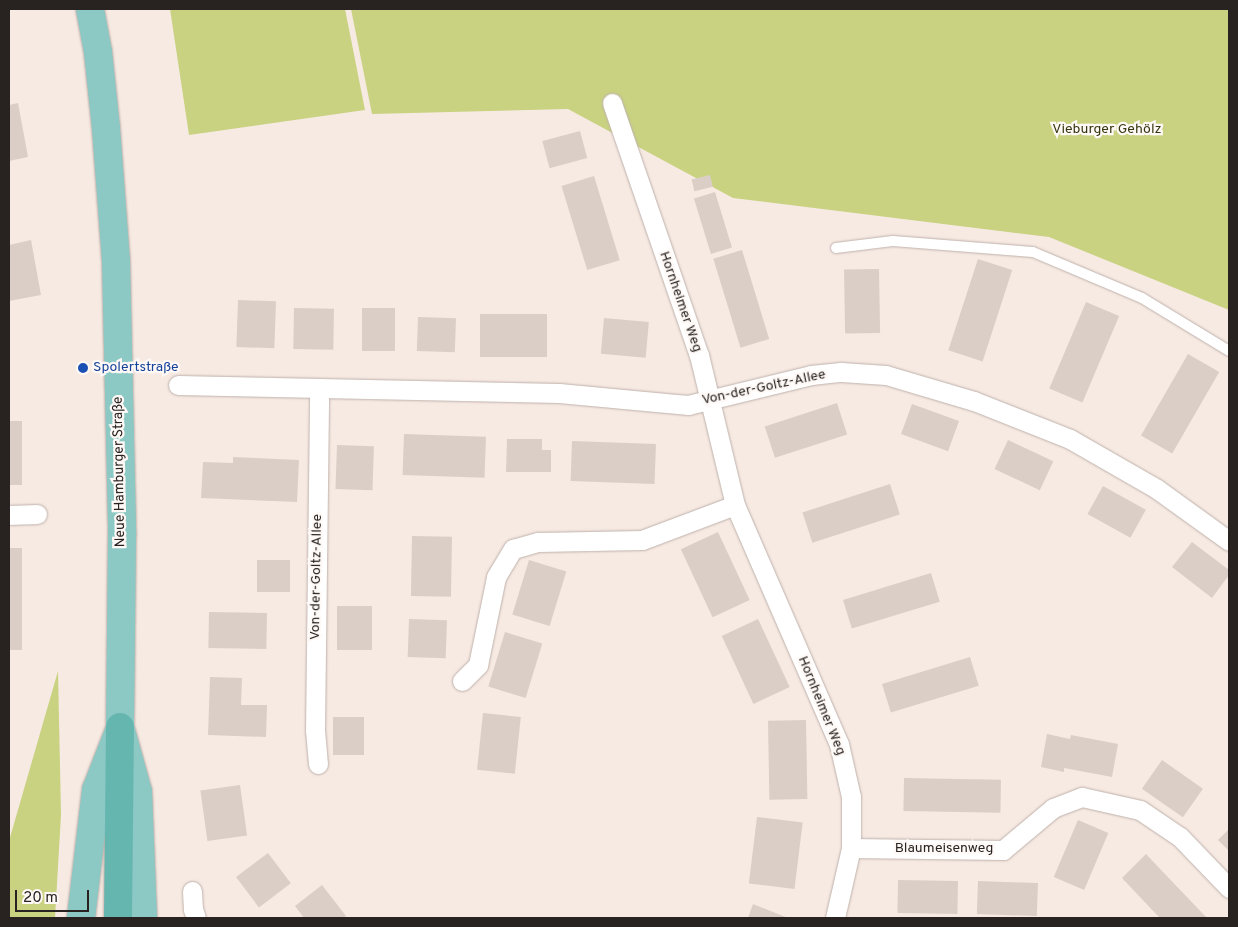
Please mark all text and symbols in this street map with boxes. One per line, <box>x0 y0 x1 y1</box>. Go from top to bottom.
park label: Vieburger Gehölz <box>1052 122 1162 138</box>
street label: Hornheimer Weg <box>655 249 705 355</box>
place label: Spolertstraße <box>93 360 178 376</box>
marker: Spolertstraße <box>77 362 89 374</box>
street label: Von-der-Goltz-Allee <box>701 367 827 409</box>
street label: Neue Hamburger Straße <box>110 396 130 548</box>
street label: Von-der-Goltz-Allee <box>308 514 326 640</box>
street label: Hornheimer Weg <box>793 654 849 758</box>
street label: Blaumeisenweg <box>895 841 993 857</box>
scale bar <box>18 880 91 912</box>
text: 20 m <box>23 889 58 908</box>

